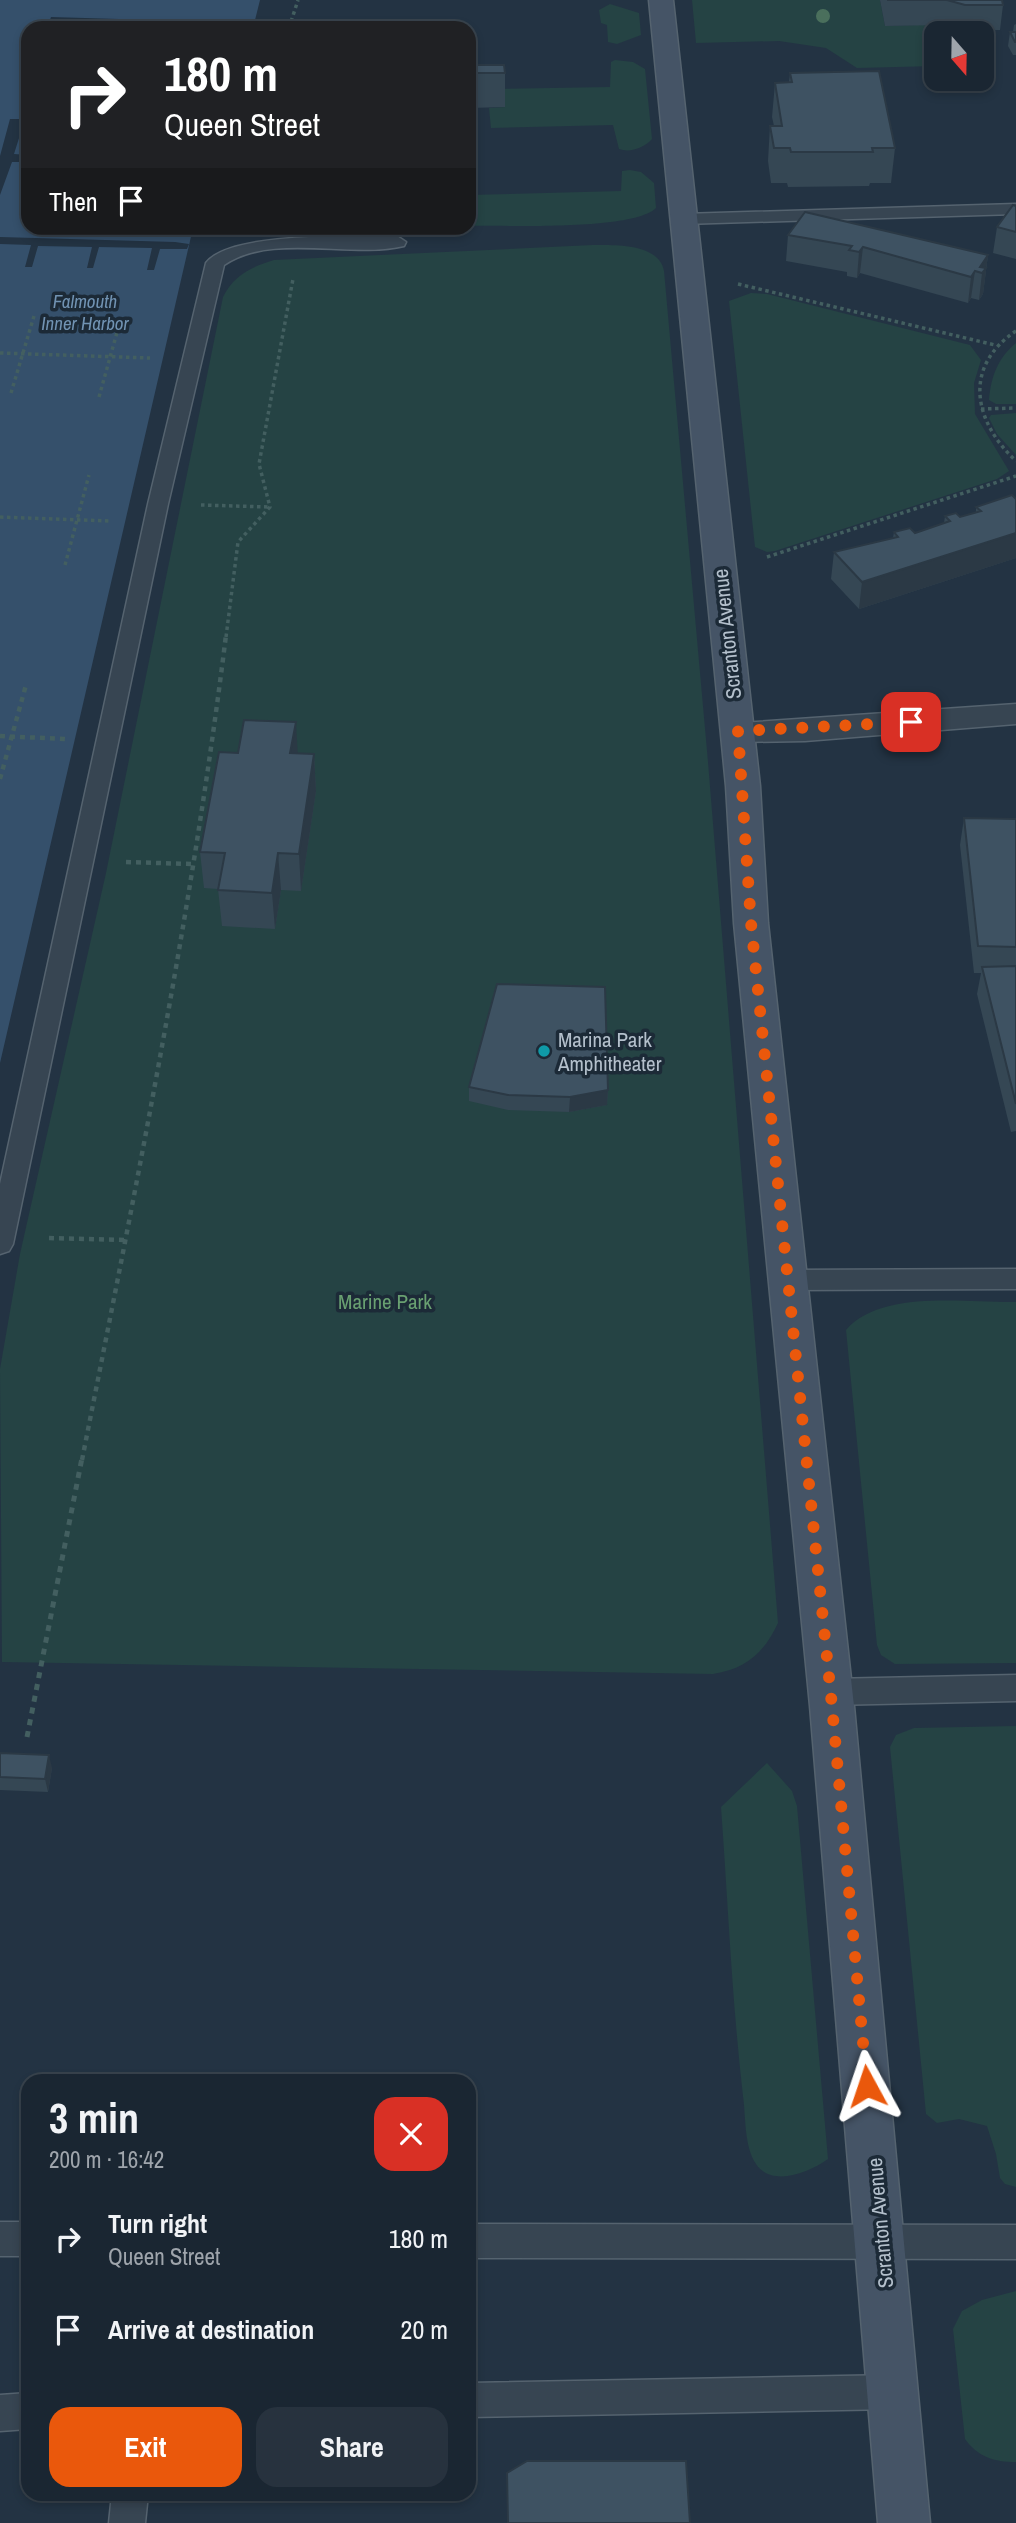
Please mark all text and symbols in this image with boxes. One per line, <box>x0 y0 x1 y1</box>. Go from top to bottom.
north arrow <box>924 21 994 91</box>
map controls <box>924 21 994 91</box>
text: 180 m <box>164 40 278 106</box>
icon: right <box>49 49 140 140</box>
text: Queen Street <box>164 103 320 146</box>
icon: arrive <box>112 182 150 220</box>
text: Then <box>49 184 98 219</box>
water label: Falmouth Inner Harbor <box>41 288 130 336</box>
street label: Scranton Avenue <box>706 567 748 701</box>
pin <box>881 692 941 752</box>
icon: arrive <box>892 703 930 741</box>
place label: Marina Park Amphitheater <box>557 1025 662 1078</box>
marker: Marina Park Amphitheater <box>536 1043 552 1059</box>
park label: Marine Park <box>338 1287 432 1316</box>
position arrow <box>830 2049 904 2123</box>
text: 3 min <box>49 2090 139 2146</box>
button: close <box>374 2097 448 2171</box>
text: 200 m · 16:42 <box>49 2144 164 2175</box>
street label: Scranton Avenue <box>860 2157 900 2289</box>
text: Turn right <box>108 2206 207 2241</box>
icon: right <box>49 2220 87 2258</box>
text: 180 m <box>389 2221 448 2256</box>
text: Queen Street <box>108 2241 220 2272</box>
icon: arrive <box>49 2311 87 2349</box>
text: Arrive at destination <box>108 2312 314 2347</box>
text: 20 m <box>401 2312 448 2347</box>
button: Exit <box>49 2407 242 2487</box>
button: Share <box>256 2407 448 2487</box>

